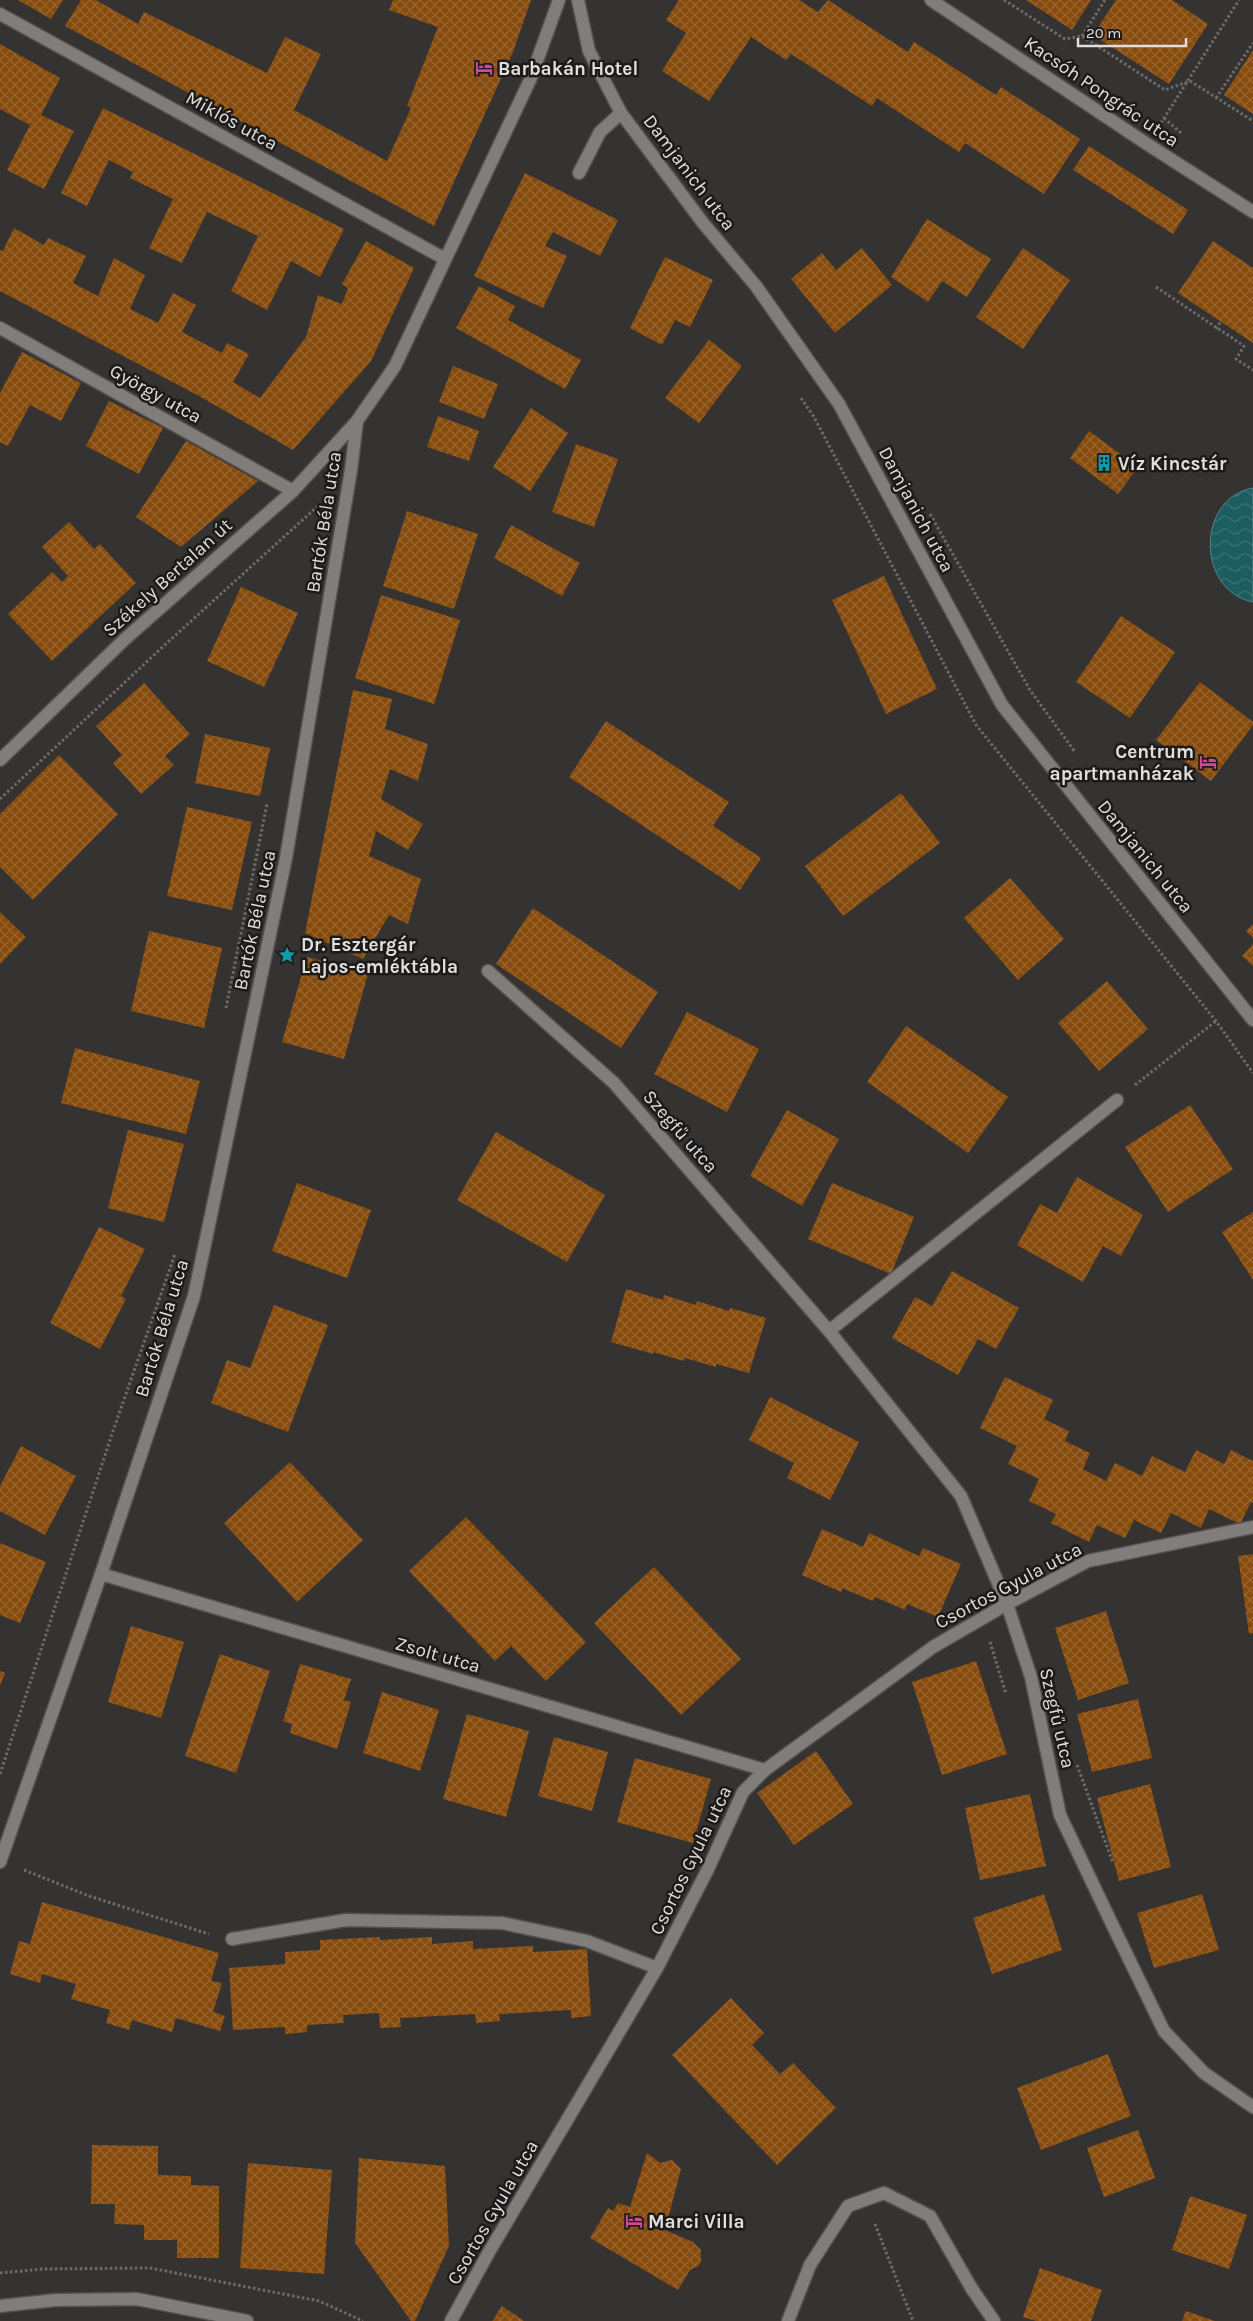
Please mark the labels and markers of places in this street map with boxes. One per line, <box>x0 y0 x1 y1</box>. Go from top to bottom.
hotel icon: Barbakán Hotel <box>474 58 494 78</box>
place label: Barbakán Hotel <box>498 58 638 80</box>
building icon: Víz Kincstár <box>1094 453 1114 473</box>
place label: Víz Kincstár <box>1118 453 1227 475</box>
place label: Centrum apartmanházak <box>1050 741 1194 785</box>
hotel icon: Centrum apartmanházak <box>1198 752 1218 772</box>
place label: Dr. Esztergár Lajos-emléktábla <box>301 934 458 978</box>
place icon: Dr. Esztergár Lajos-emléktábla <box>277 945 297 965</box>
hotel icon: Marci Villa <box>624 2211 644 2231</box>
place label: Marci Villa <box>648 2211 745 2233</box>

